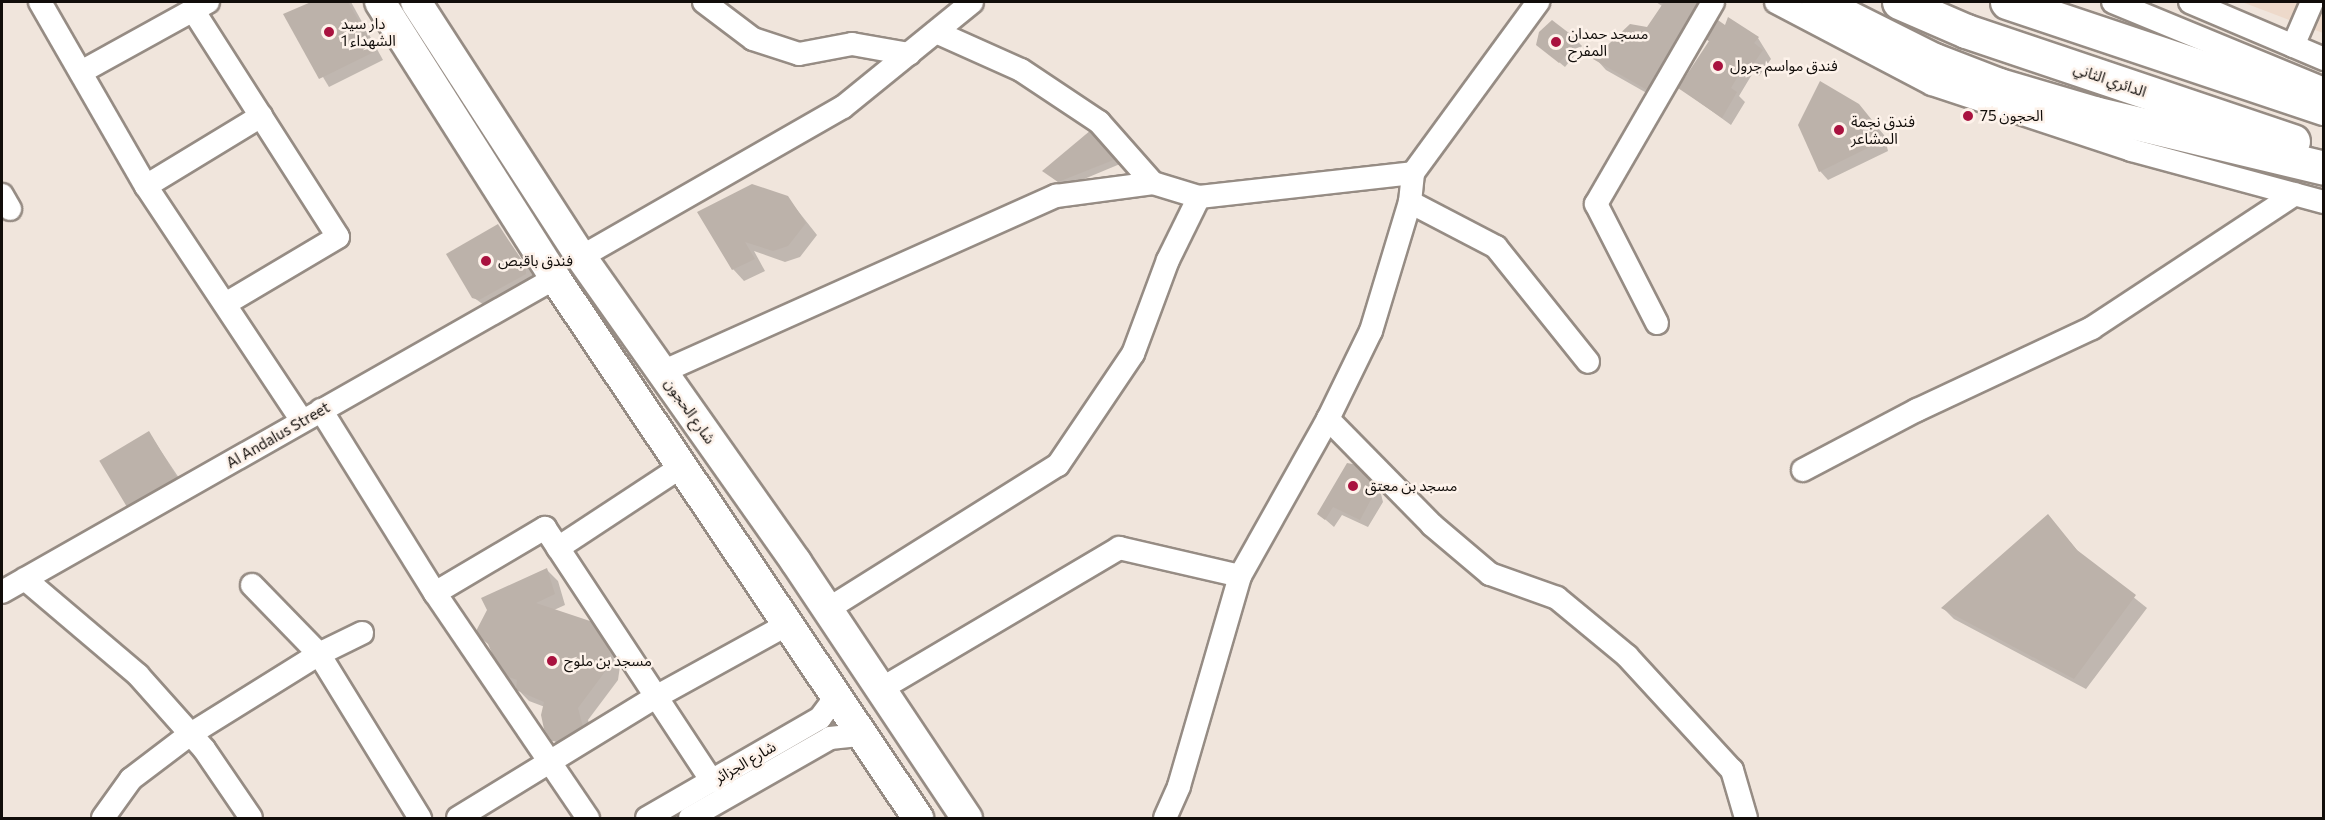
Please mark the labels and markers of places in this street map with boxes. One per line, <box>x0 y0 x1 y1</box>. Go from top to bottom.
place label: دار سيد الشهداء 1 <box>341 14 396 49</box>
place label: مسجد حمدان المفرح <box>1568 24 1648 59</box>
marker: دار سيد الشهداء 1 <box>322 25 336 39</box>
marker: مسجد حمدان المفرح <box>1549 35 1563 49</box>
place label: فندق مواسم جرول <box>1730 57 1838 75</box>
marker: فندق مواسم جرول <box>1711 59 1725 73</box>
place label: الحجون 75 <box>1980 107 2043 125</box>
marker: الحجون 75 <box>1961 109 1975 123</box>
place label: فندق نجمة المشاعر <box>1851 112 1915 147</box>
marker: فندق نجمة المشاعر <box>1832 123 1846 137</box>
place label: فندق باقبص <box>498 252 573 270</box>
marker: فندق باقبص <box>479 254 493 268</box>
place label: مسجد بن معتق <box>1365 477 1457 495</box>
marker: مسجد بن معتق <box>1346 479 1360 493</box>
place label: مسجد بن ملوح <box>564 652 652 670</box>
marker: مسجد بن ملوح <box>545 654 559 668</box>

